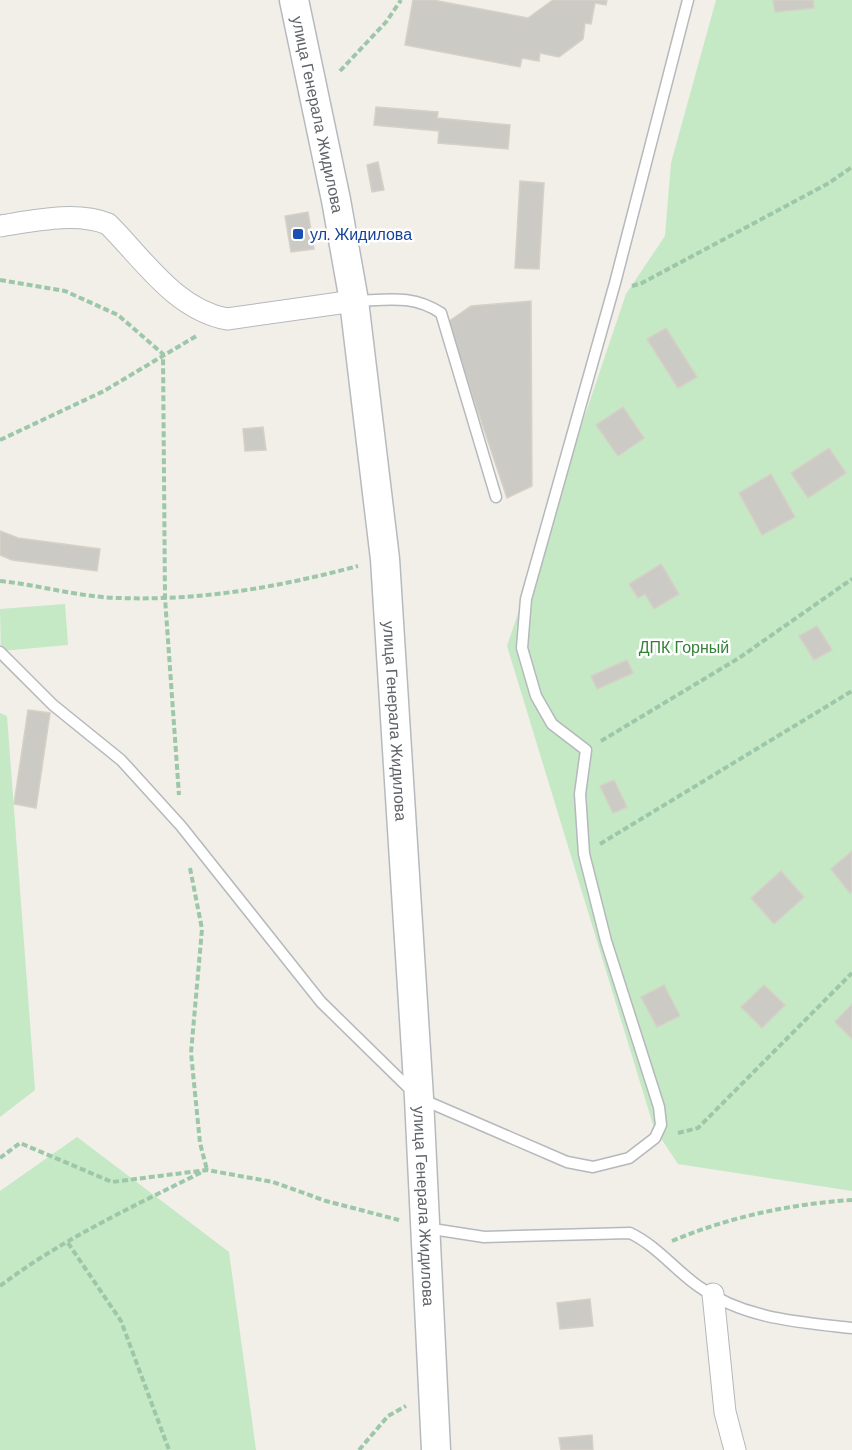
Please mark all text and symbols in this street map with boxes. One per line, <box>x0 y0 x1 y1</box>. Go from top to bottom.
street label: улица Генерала Жидилова <box>287 14 348 215</box>
place label: ул. Жидилова <box>310 224 412 245</box>
marker: ул. Жидилова <box>291 227 305 241</box>
street label: улица Генерала Жидилова <box>378 620 412 822</box>
park label: ДПК Горный <box>639 637 729 658</box>
street label: улица Генерала Жидилова <box>408 1105 439 1307</box>

